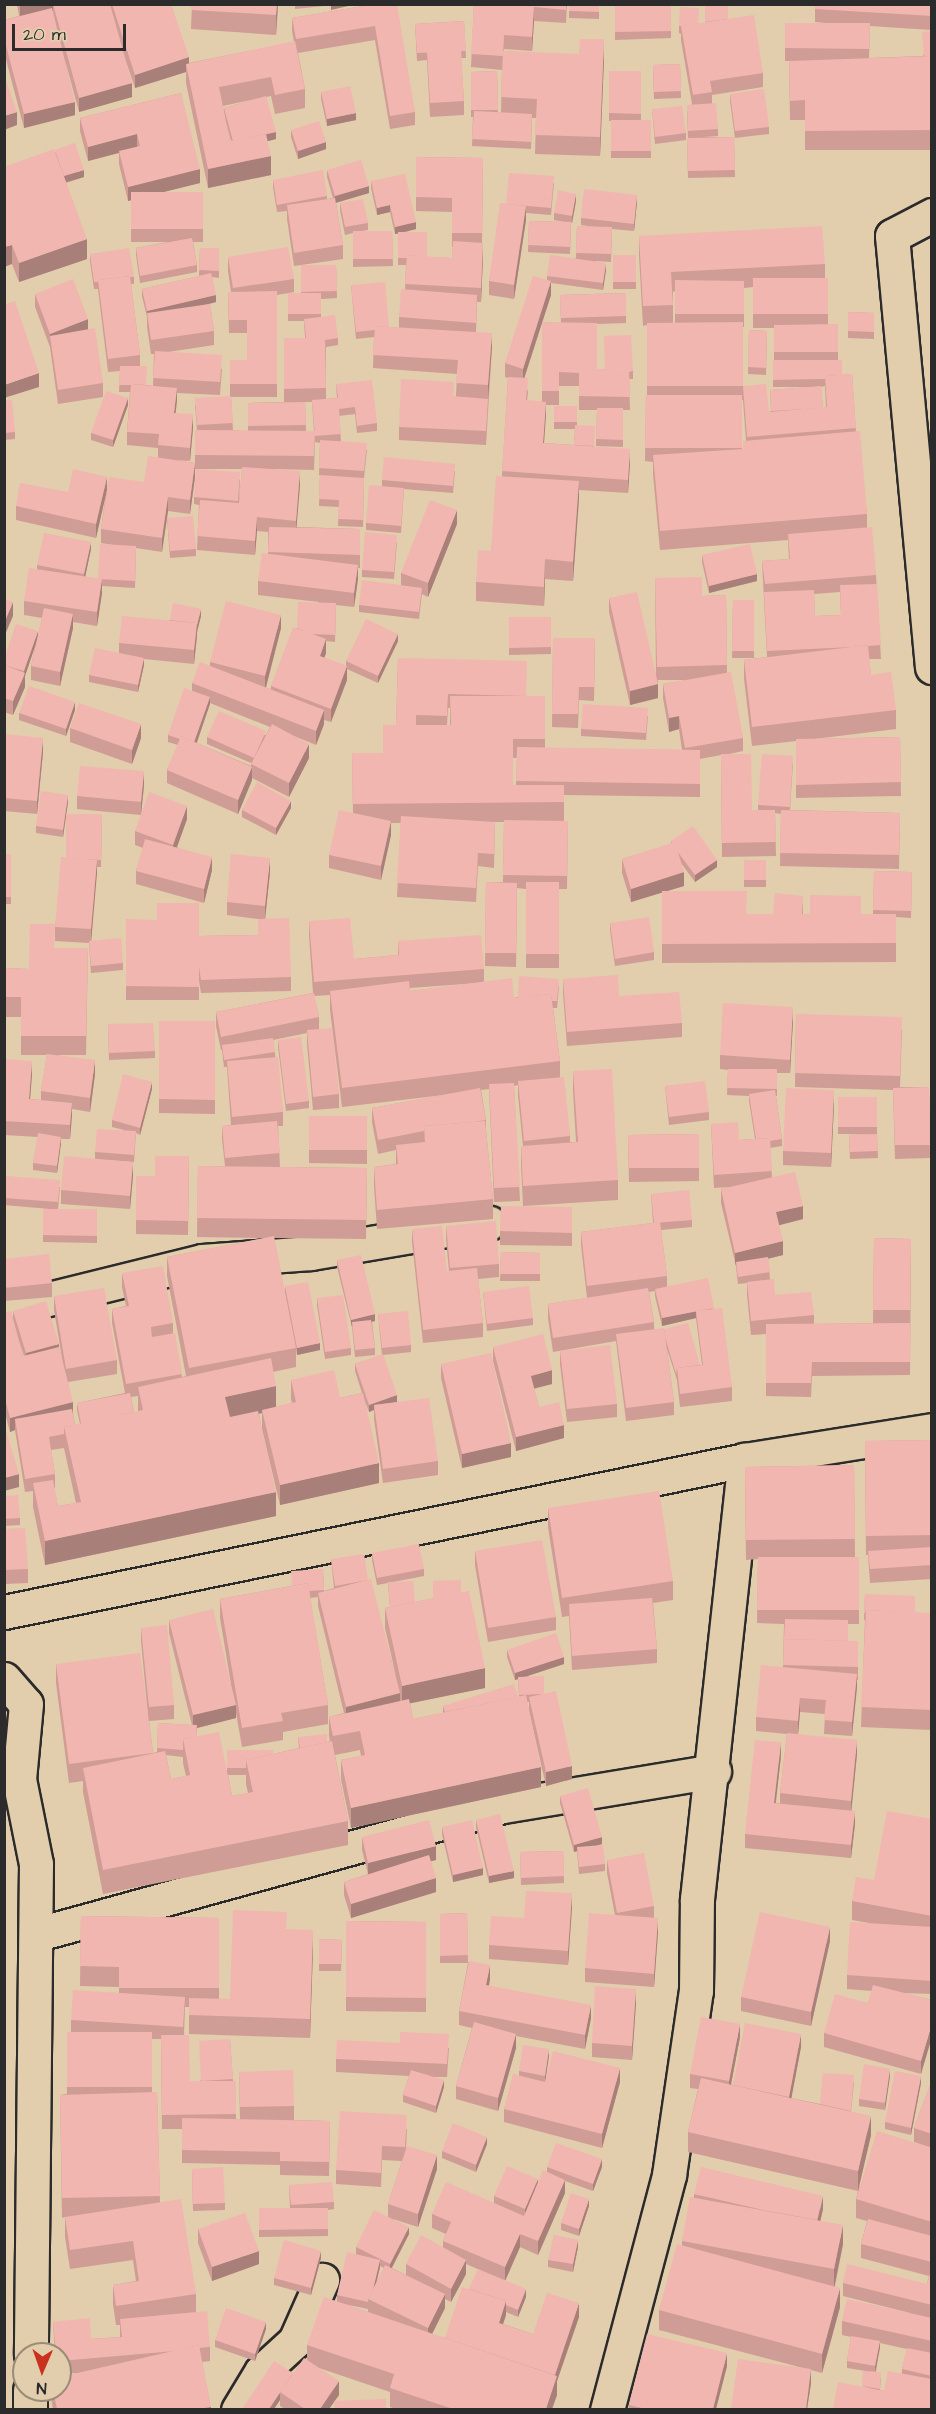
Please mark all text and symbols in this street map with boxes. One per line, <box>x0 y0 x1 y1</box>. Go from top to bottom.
scale bar <box>15 12 129 50</box>
text: 20 m <box>23 22 66 47</box>
north arrow <box>12 2342 72 2402</box>
text: N <box>36 2377 47 2399</box>

